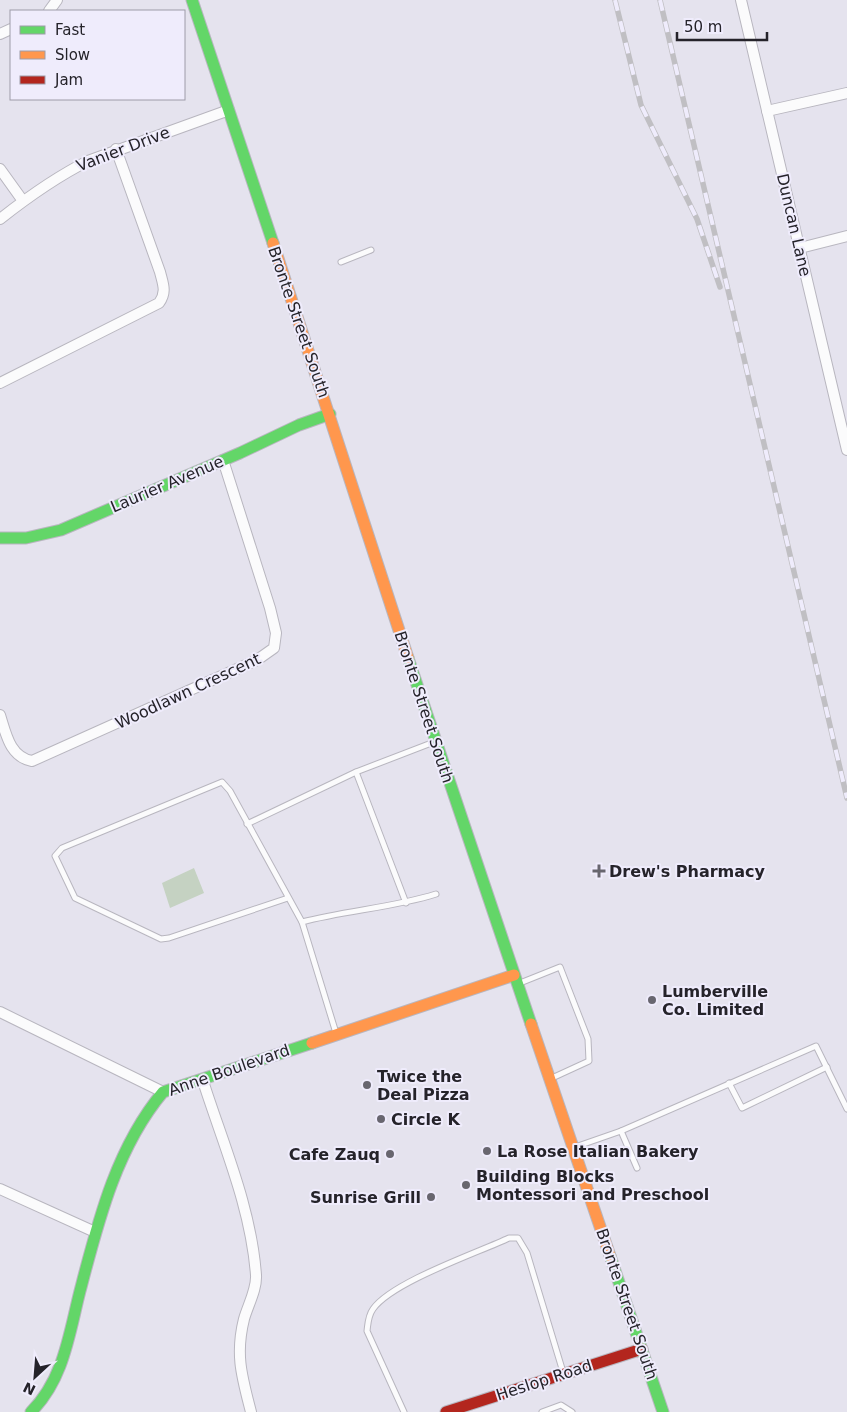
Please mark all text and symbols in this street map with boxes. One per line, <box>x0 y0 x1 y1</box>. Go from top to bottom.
legend <box>10 10 185 100</box>
scale bar <box>677 10 767 42</box>
text: 50 m <box>684 18 722 36</box>
text: Fast <box>55 21 85 39</box>
text: Slow <box>55 46 90 64</box>
text: Jam <box>54 71 83 89</box>
street label: Vanier Drive <box>74 123 172 175</box>
street label: Duncan Lane <box>773 172 815 278</box>
street label: Bronte Street South <box>264 244 334 400</box>
street label: Laurier Avenue <box>108 452 226 516</box>
street label: Bronte Street South <box>390 629 458 785</box>
street label: Woodlawn Crescent <box>112 649 264 733</box>
place label: Drew's Pharmacy <box>609 862 766 881</box>
marker: Drew's Pharmacy <box>593 865 605 877</box>
place label: Lumberville Co. Limited <box>662 982 768 1019</box>
marker: Lumberville Co. Limited <box>646 994 658 1006</box>
street label: Anne Boulevard <box>166 1040 292 1100</box>
place label: Twice the Deal Pizza <box>377 1067 470 1104</box>
marker: Twice the Deal Pizza <box>361 1079 373 1091</box>
place label: Circle K <box>391 1110 461 1129</box>
marker: Circle K <box>375 1113 387 1125</box>
place label: La Rose Italian Bakery <box>497 1142 699 1161</box>
place label: Cafe Zauq <box>289 1145 380 1164</box>
marker: La Rose Italian Bakery <box>481 1145 493 1157</box>
marker: Cafe Zauq <box>384 1148 396 1160</box>
place label: Building Blocks Montessori and Preschool <box>476 1167 709 1204</box>
marker: Building Blocks Montessori and Preschool <box>460 1179 472 1191</box>
place label: Sunrise Grill <box>310 1188 421 1207</box>
marker: Sunrise Grill <box>425 1191 437 1203</box>
street label: Bronte Street South <box>592 1226 662 1382</box>
north arrow <box>10 1352 60 1402</box>
street label: Heslop Road <box>494 1356 594 1404</box>
text: N <box>21 1379 38 1398</box>

